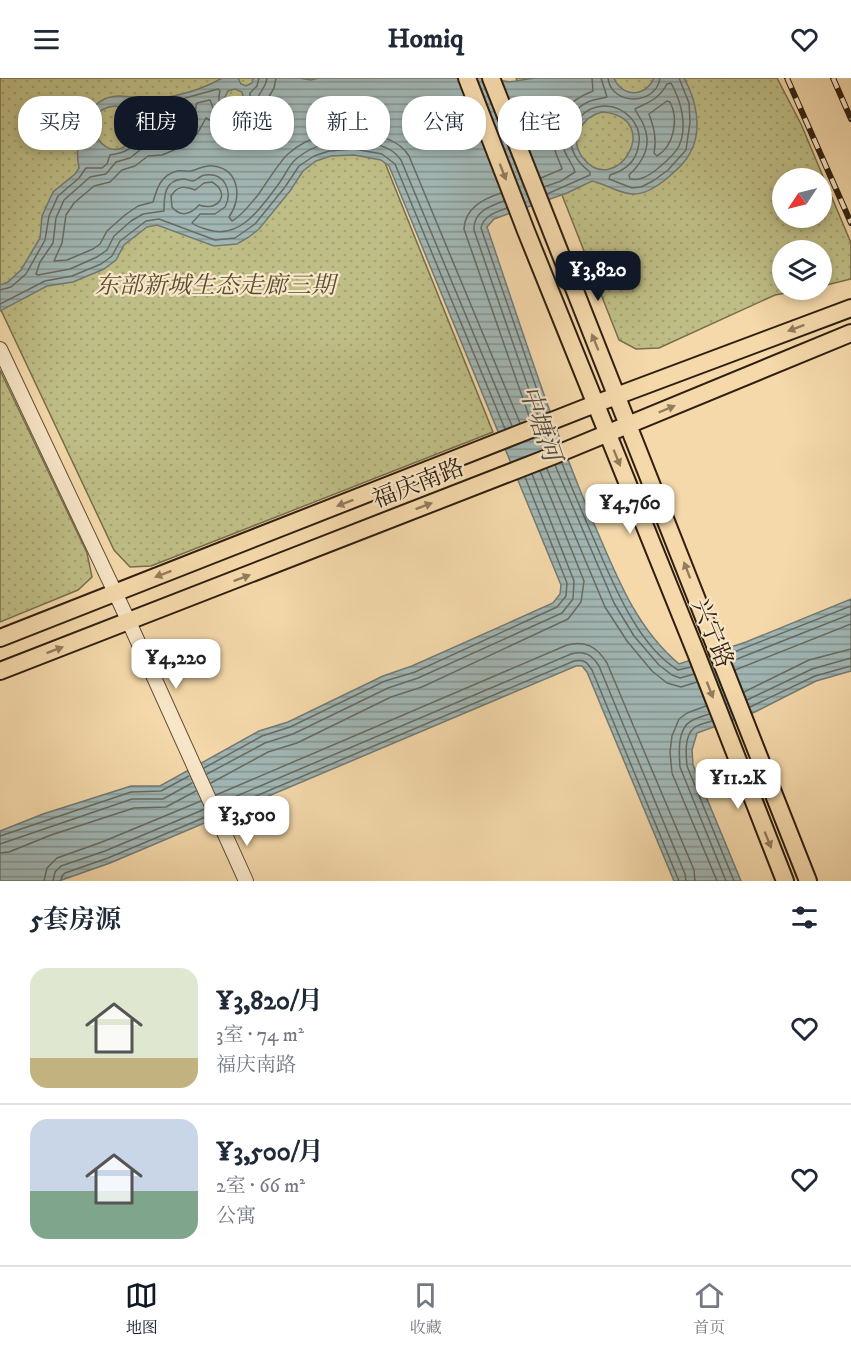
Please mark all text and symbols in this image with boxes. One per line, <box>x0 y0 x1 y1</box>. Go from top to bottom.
text: Homiq <box>388 22 464 56</box>
icon: menu <box>30 23 63 56</box>
icon: heart <box>788 23 821 56</box>
chip: 买房 <box>18 96 102 150</box>
chip: 租房 <box>114 96 198 150</box>
chip: 筛选 <box>210 96 294 150</box>
chip: 新上 <box>306 96 390 150</box>
chip: 公寓 <box>402 96 486 150</box>
chip: 住宅 <box>498 96 582 150</box>
one-way arrow <box>499 163 508 181</box>
north arrow <box>772 168 832 228</box>
map controls <box>772 168 832 300</box>
button: layers <box>772 240 832 300</box>
pin: ¥3,820 <box>549 251 647 302</box>
text: ¥3,820 <box>570 258 626 283</box>
park label: 东部新城生态走廊三期 <box>95 271 339 301</box>
one-way arrow <box>787 324 805 334</box>
one-way arrow <box>590 332 600 350</box>
water label: 中塘河 <box>511 381 569 470</box>
one-way arrow <box>659 404 677 414</box>
one-way arrow <box>612 450 622 468</box>
street label: 福庆南路 <box>368 453 469 515</box>
pin: ¥4,760 <box>581 484 679 535</box>
text: ¥4,760 <box>599 491 661 516</box>
one-way arrow <box>336 499 354 508</box>
one-way arrow <box>415 501 433 511</box>
one-way arrow <box>681 561 691 579</box>
one-way arrow <box>154 569 172 579</box>
one-way arrow <box>233 573 251 582</box>
street label: 兴宁路 <box>685 594 739 672</box>
pin: ¥4,220 <box>127 639 225 690</box>
one-way arrow <box>46 645 64 655</box>
text: ¥4,220 <box>145 646 207 671</box>
one-way arrow <box>705 681 715 699</box>
pin: ¥11.2K <box>689 759 787 810</box>
text: ¥11.2K <box>710 766 766 791</box>
pin: ¥3,500 <box>198 796 296 847</box>
text: ¥3,500 <box>218 803 276 828</box>
one-way arrow <box>763 831 773 849</box>
icon: filters <box>788 901 821 934</box>
text: 5套房源 <box>30 904 121 937</box>
text: ¥3,820/月 <box>216 985 323 1018</box>
icon: home <box>78 992 150 1064</box>
icon: heart <box>788 1012 821 1045</box>
text: 3室 · 74 m² <box>216 1023 304 1048</box>
text: 福庆南路 <box>216 1053 296 1078</box>
text: ¥3,500/月 <box>216 1136 324 1169</box>
icon: home <box>78 1143 150 1215</box>
icon: heart <box>788 1163 821 1196</box>
text: 2室 · 66 m² <box>216 1174 305 1199</box>
text: 公寓 <box>216 1204 256 1229</box>
tab: 地图 <box>125 1279 158 1338</box>
tab: 收藏 <box>409 1279 442 1338</box>
tab: 首页 <box>693 1279 726 1338</box>

